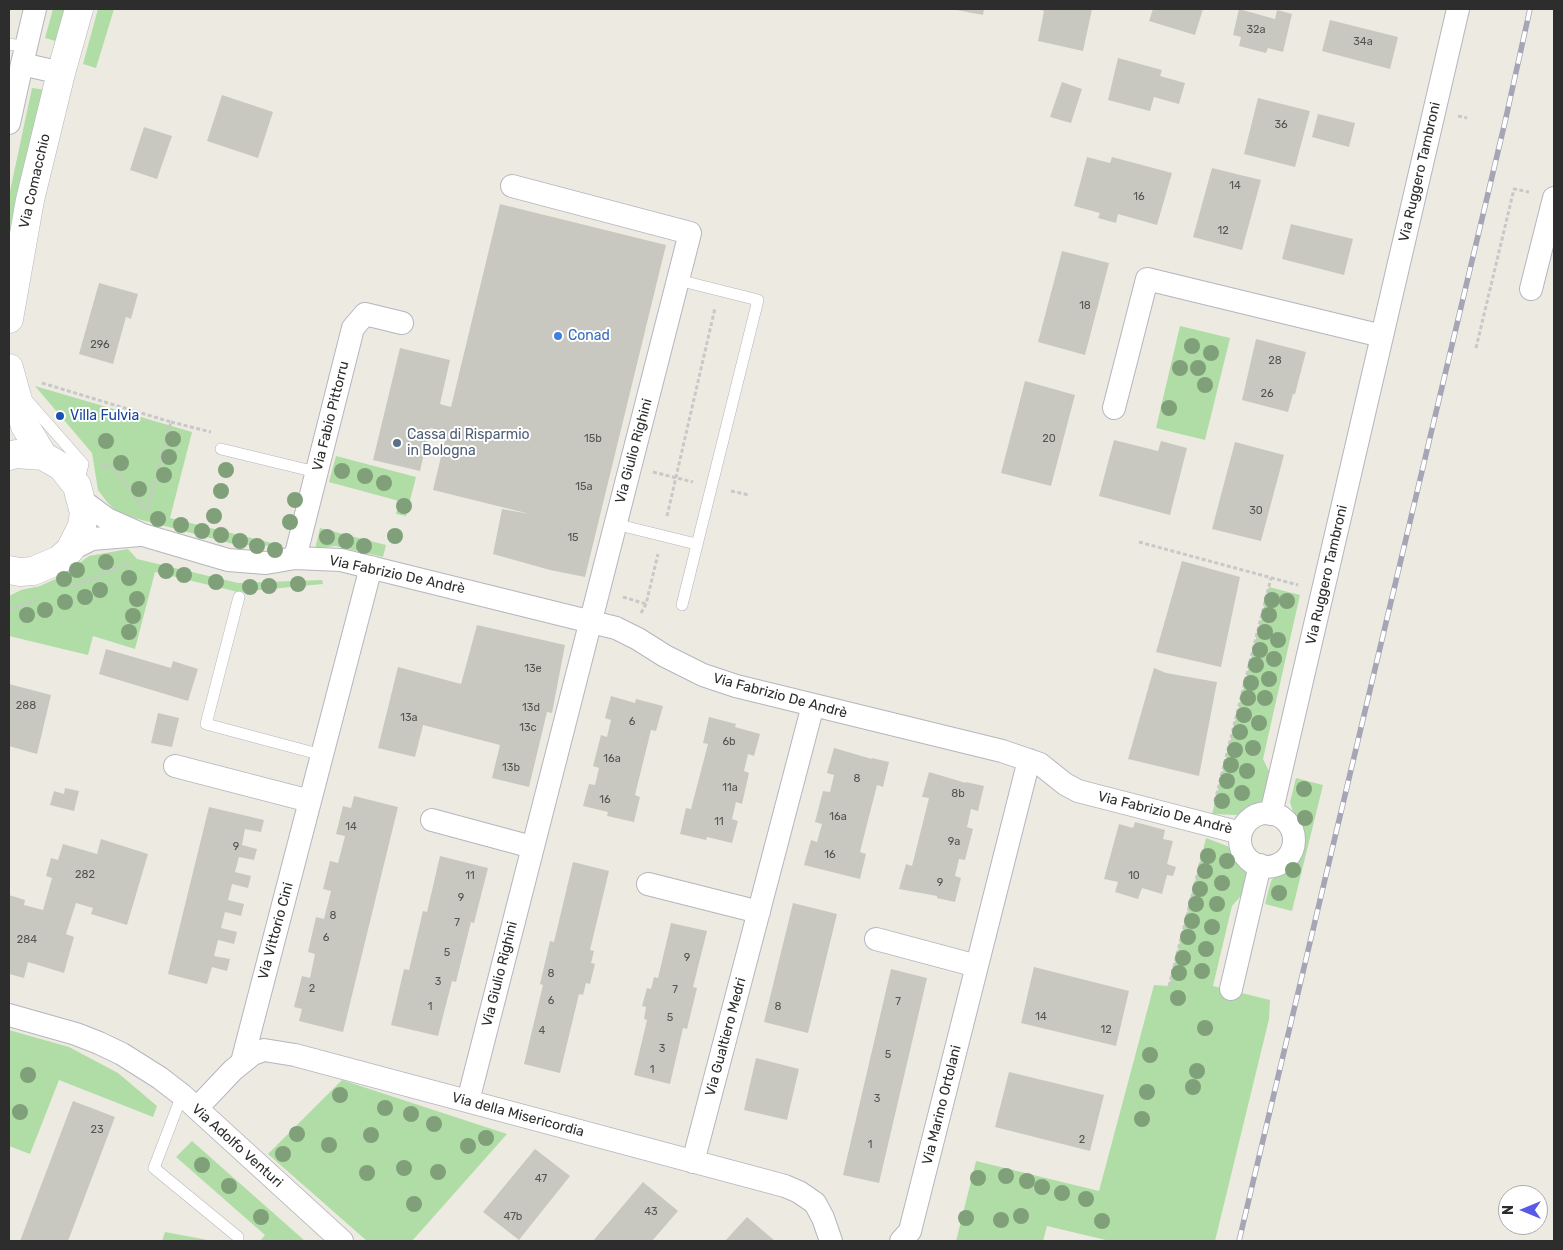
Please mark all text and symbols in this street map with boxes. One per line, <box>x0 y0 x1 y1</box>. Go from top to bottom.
house number: 32a <box>1246 23 1266 37</box>
house number: 34a <box>1353 35 1373 49</box>
street label: Via Ruggero Tambroni <box>1396 100 1444 244</box>
house number: 36 <box>1274 118 1288 132</box>
street label: Via Comacchio <box>16 132 54 230</box>
house number: 14 <box>1229 179 1241 193</box>
house number: 16 <box>1133 190 1145 204</box>
house number: 12 <box>1217 224 1229 238</box>
house number: 18 <box>1079 299 1091 313</box>
place label: Conad <box>568 328 610 344</box>
marker: Conad <box>552 330 564 342</box>
house number: 296 <box>90 338 110 352</box>
house number: 28 <box>1268 354 1282 368</box>
street label: Via Fabio Pittorru <box>309 359 353 473</box>
house number: 26 <box>1260 387 1274 401</box>
street label: Via Giulio Righini <box>612 397 656 505</box>
place label: Villa Fulvia <box>70 408 139 424</box>
marker: Villa Fulvia <box>54 410 66 422</box>
place label: Cassa di Risparmio in Bologna <box>407 427 530 460</box>
house number: 15b <box>584 432 602 446</box>
house number: 20 <box>1042 432 1056 446</box>
marker: Cassa di Risparmio in Bologna <box>391 437 403 449</box>
house number: 15a <box>575 480 593 494</box>
street label: Via Ruggero Tambroni <box>1303 503 1351 647</box>
house number: 30 <box>1249 504 1263 518</box>
house number: 15 <box>567 531 579 545</box>
street label: Via Fabrizio De Andrè <box>328 552 466 598</box>
house number: 13e <box>524 662 542 676</box>
street label: Via Fabrizio De Andrè <box>711 670 849 722</box>
house number: 288 <box>16 699 36 713</box>
house number: 13d <box>522 701 540 715</box>
house number: 13a <box>400 711 418 725</box>
house number: 6 <box>629 715 635 729</box>
house number: 13c <box>519 721 537 735</box>
house number: 6b <box>722 735 736 749</box>
house number: 16a <box>603 752 621 766</box>
house number: 13b <box>502 761 520 775</box>
house number: 8 <box>854 772 860 786</box>
house number: 11a <box>722 781 738 795</box>
house number: 8b <box>951 787 965 801</box>
street label: Via Fabrizio De Andrè <box>1096 788 1234 838</box>
house number: 16 <box>599 793 611 807</box>
house number: 16a <box>829 810 847 824</box>
house number: 11 <box>714 815 724 829</box>
house number: 14 <box>345 820 357 834</box>
house number: 9a <box>948 835 960 849</box>
house number: 9 <box>233 840 239 854</box>
house number: 16 <box>824 848 836 862</box>
house number: 282 <box>75 868 95 882</box>
house number: 11 <box>465 869 475 883</box>
house number: 10 <box>1128 869 1140 883</box>
house number: 9 <box>937 876 943 890</box>
street label: Via Vittorio Cini <box>255 881 297 981</box>
house number: 9 <box>458 891 464 905</box>
house number: 8 <box>330 909 336 923</box>
house number: 7 <box>454 916 460 930</box>
street label: Via Giulio Righini <box>479 920 521 1028</box>
house number: 6 <box>323 931 329 945</box>
house number: 284 <box>17 933 37 947</box>
house number: 5 <box>444 946 450 960</box>
house number: 9 <box>684 951 690 965</box>
house number: 8 <box>548 967 554 981</box>
house number: 3 <box>435 975 441 989</box>
street label: Via Gualtiero Medri <box>702 976 750 1098</box>
house number: 2 <box>309 982 315 996</box>
house number: 7 <box>672 983 678 997</box>
house number: 6 <box>548 994 554 1008</box>
house number: 7 <box>895 995 901 1009</box>
house number: 1 <box>428 1000 432 1014</box>
house number: 8 <box>775 1000 781 1014</box>
house number: 14 <box>1035 1010 1047 1024</box>
house number: 5 <box>667 1011 673 1025</box>
house number: 12 <box>1100 1023 1112 1037</box>
house number: 4 <box>539 1024 545 1038</box>
house number: 3 <box>659 1042 665 1056</box>
street label: Via Marino Ortolani <box>919 1044 965 1166</box>
house number: 5 <box>885 1048 891 1062</box>
house number: 1 <box>650 1063 654 1077</box>
street label: Via della Misericordia <box>450 1089 586 1141</box>
house number: 3 <box>874 1092 880 1106</box>
street label: Via Adolfo Venturi <box>188 1101 286 1191</box>
house number: 23 <box>90 1123 104 1137</box>
house number: 2 <box>1079 1133 1085 1147</box>
house number: 1 <box>868 1138 872 1152</box>
house number: 47 <box>535 1172 547 1186</box>
north arrow <box>1498 1185 1548 1235</box>
house number: 43 <box>644 1205 658 1219</box>
text: N <box>1500 1205 1517 1215</box>
house number: 47b <box>504 1210 522 1224</box>

